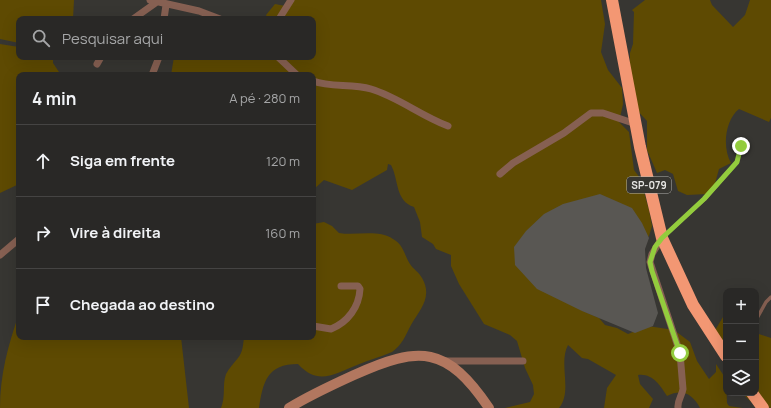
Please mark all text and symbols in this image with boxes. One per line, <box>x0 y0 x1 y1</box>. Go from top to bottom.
search box <box>16 16 316 60</box>
icon: search <box>30 27 52 49</box>
text: Pesquisar aqui <box>62 28 163 49</box>
text: 4 min <box>32 87 76 110</box>
text: A pé · 280 m <box>229 89 300 107</box>
route end <box>732 137 750 155</box>
icon: ahead <box>32 150 54 172</box>
text: Siga em frente <box>70 150 175 171</box>
text: 120 m <box>266 152 300 170</box>
road number: SP-079 <box>627 177 671 193</box>
icon: right <box>32 222 54 244</box>
text: Vire à direita <box>70 222 161 243</box>
text: 160 m <box>265 224 300 242</box>
map controls <box>723 288 759 396</box>
button: + <box>723 288 759 324</box>
icon: arrive <box>32 294 54 316</box>
text: Chegada ao destino <box>70 294 215 315</box>
button: − <box>723 324 759 360</box>
route start <box>671 344 689 362</box>
button: layers <box>723 360 759 396</box>

